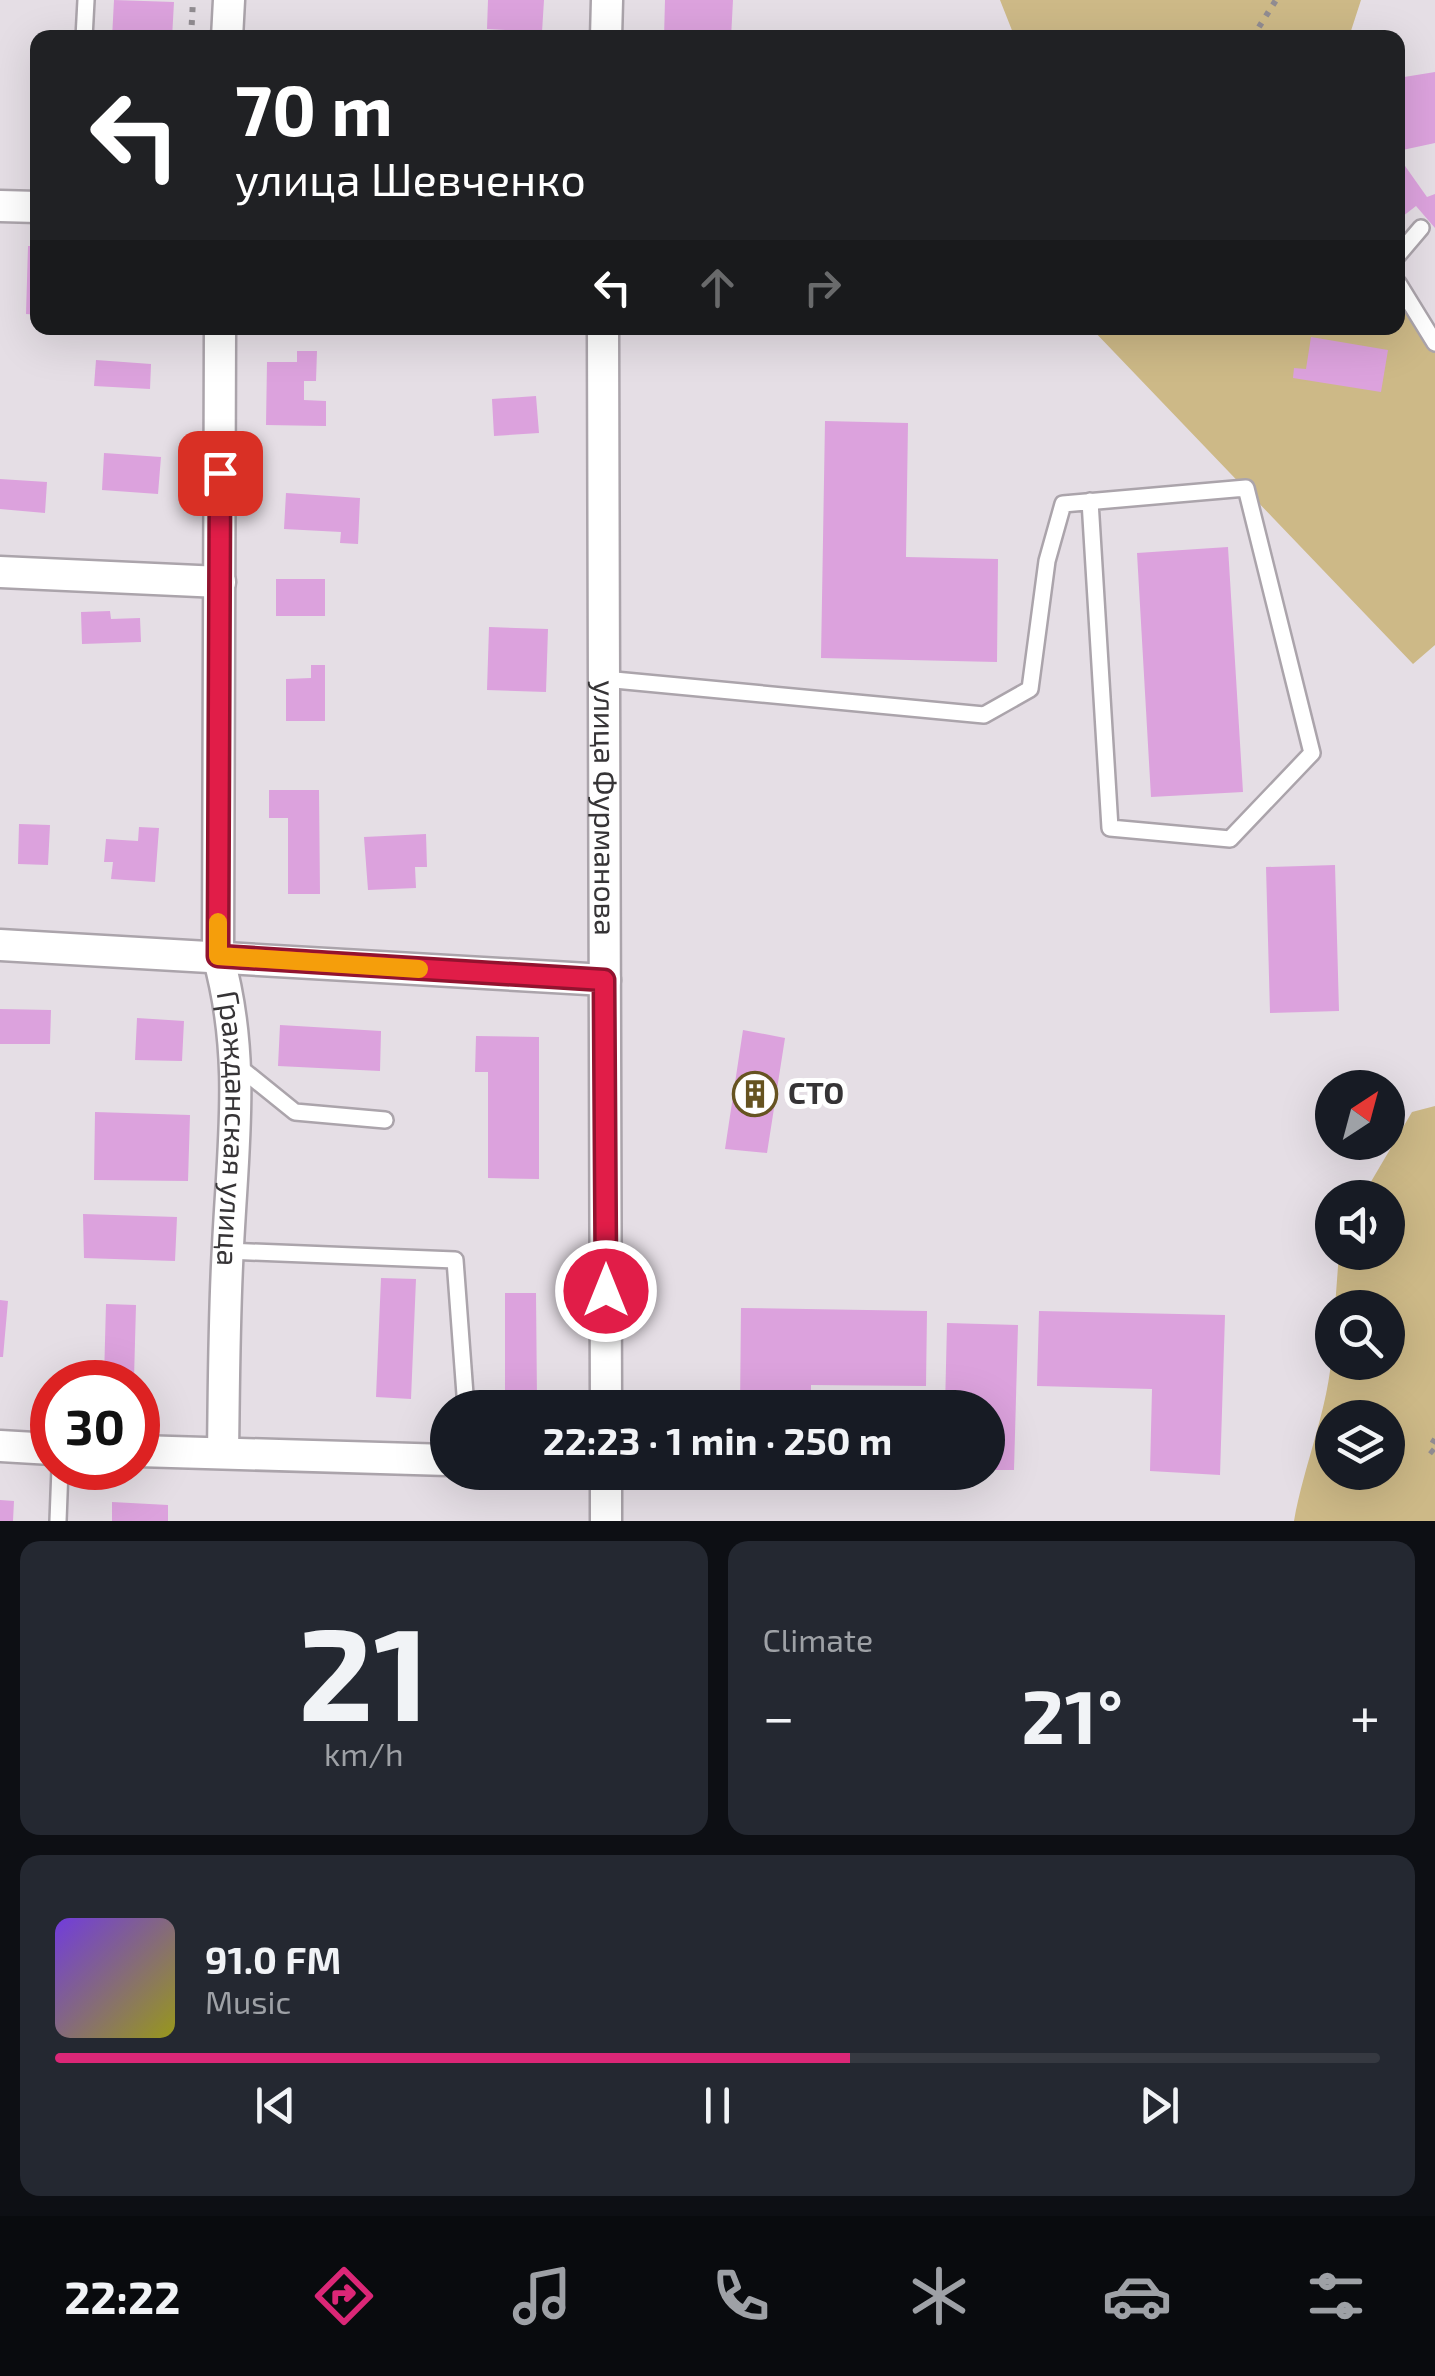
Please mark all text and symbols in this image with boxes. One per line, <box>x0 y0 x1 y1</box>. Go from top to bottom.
text: 70 m <box>235 66 393 150</box>
icon: left <box>70 70 200 200</box>
text: улица Шевченко <box>235 151 586 205</box>
icon: left <box>585 260 640 315</box>
icon: ahead <box>690 260 745 315</box>
icon: right <box>795 260 850 315</box>
pin <box>178 431 263 516</box>
icon: arrive <box>193 446 248 501</box>
street label: улица Фурманова <box>587 680 625 936</box>
street label: Гражданская улица <box>211 987 255 1267</box>
north arrow <box>1315 1070 1405 1160</box>
map controls <box>1315 1070 1405 1490</box>
building icon: СТО <box>732 1071 778 1117</box>
place label: СТО <box>788 1074 844 1110</box>
button: sound <box>1315 1180 1405 1270</box>
position arrow <box>554 1239 658 1343</box>
button: search <box>1315 1290 1405 1380</box>
speed limit sign: 30 <box>30 1360 160 1490</box>
button: layers <box>1315 1400 1405 1490</box>
text: 22:23 · 1 min · 250 m <box>543 1417 892 1463</box>
text: 21 <box>298 1591 430 1747</box>
text: Climate <box>763 1620 873 1658</box>
text: 21° <box>1021 1669 1123 1759</box>
text: − <box>763 1682 795 1748</box>
text: + <box>1350 1682 1380 1748</box>
text: km/h <box>324 1734 403 1772</box>
text: 91.0 FM <box>205 1936 341 1982</box>
text: Music <box>205 1982 291 2020</box>
icon: previous <box>248 2078 303 2133</box>
icon: pause <box>690 2078 745 2133</box>
icon: next <box>1132 2078 1187 2133</box>
icon: directions <box>309 2261 379 2331</box>
icon: music <box>507 2261 577 2331</box>
icon: phone <box>706 2261 776 2331</box>
icon: climate <box>904 2261 974 2331</box>
icon: car <box>1102 2261 1172 2331</box>
icon: filters <box>1301 2261 1371 2331</box>
text: 22:22 <box>64 2269 180 2323</box>

